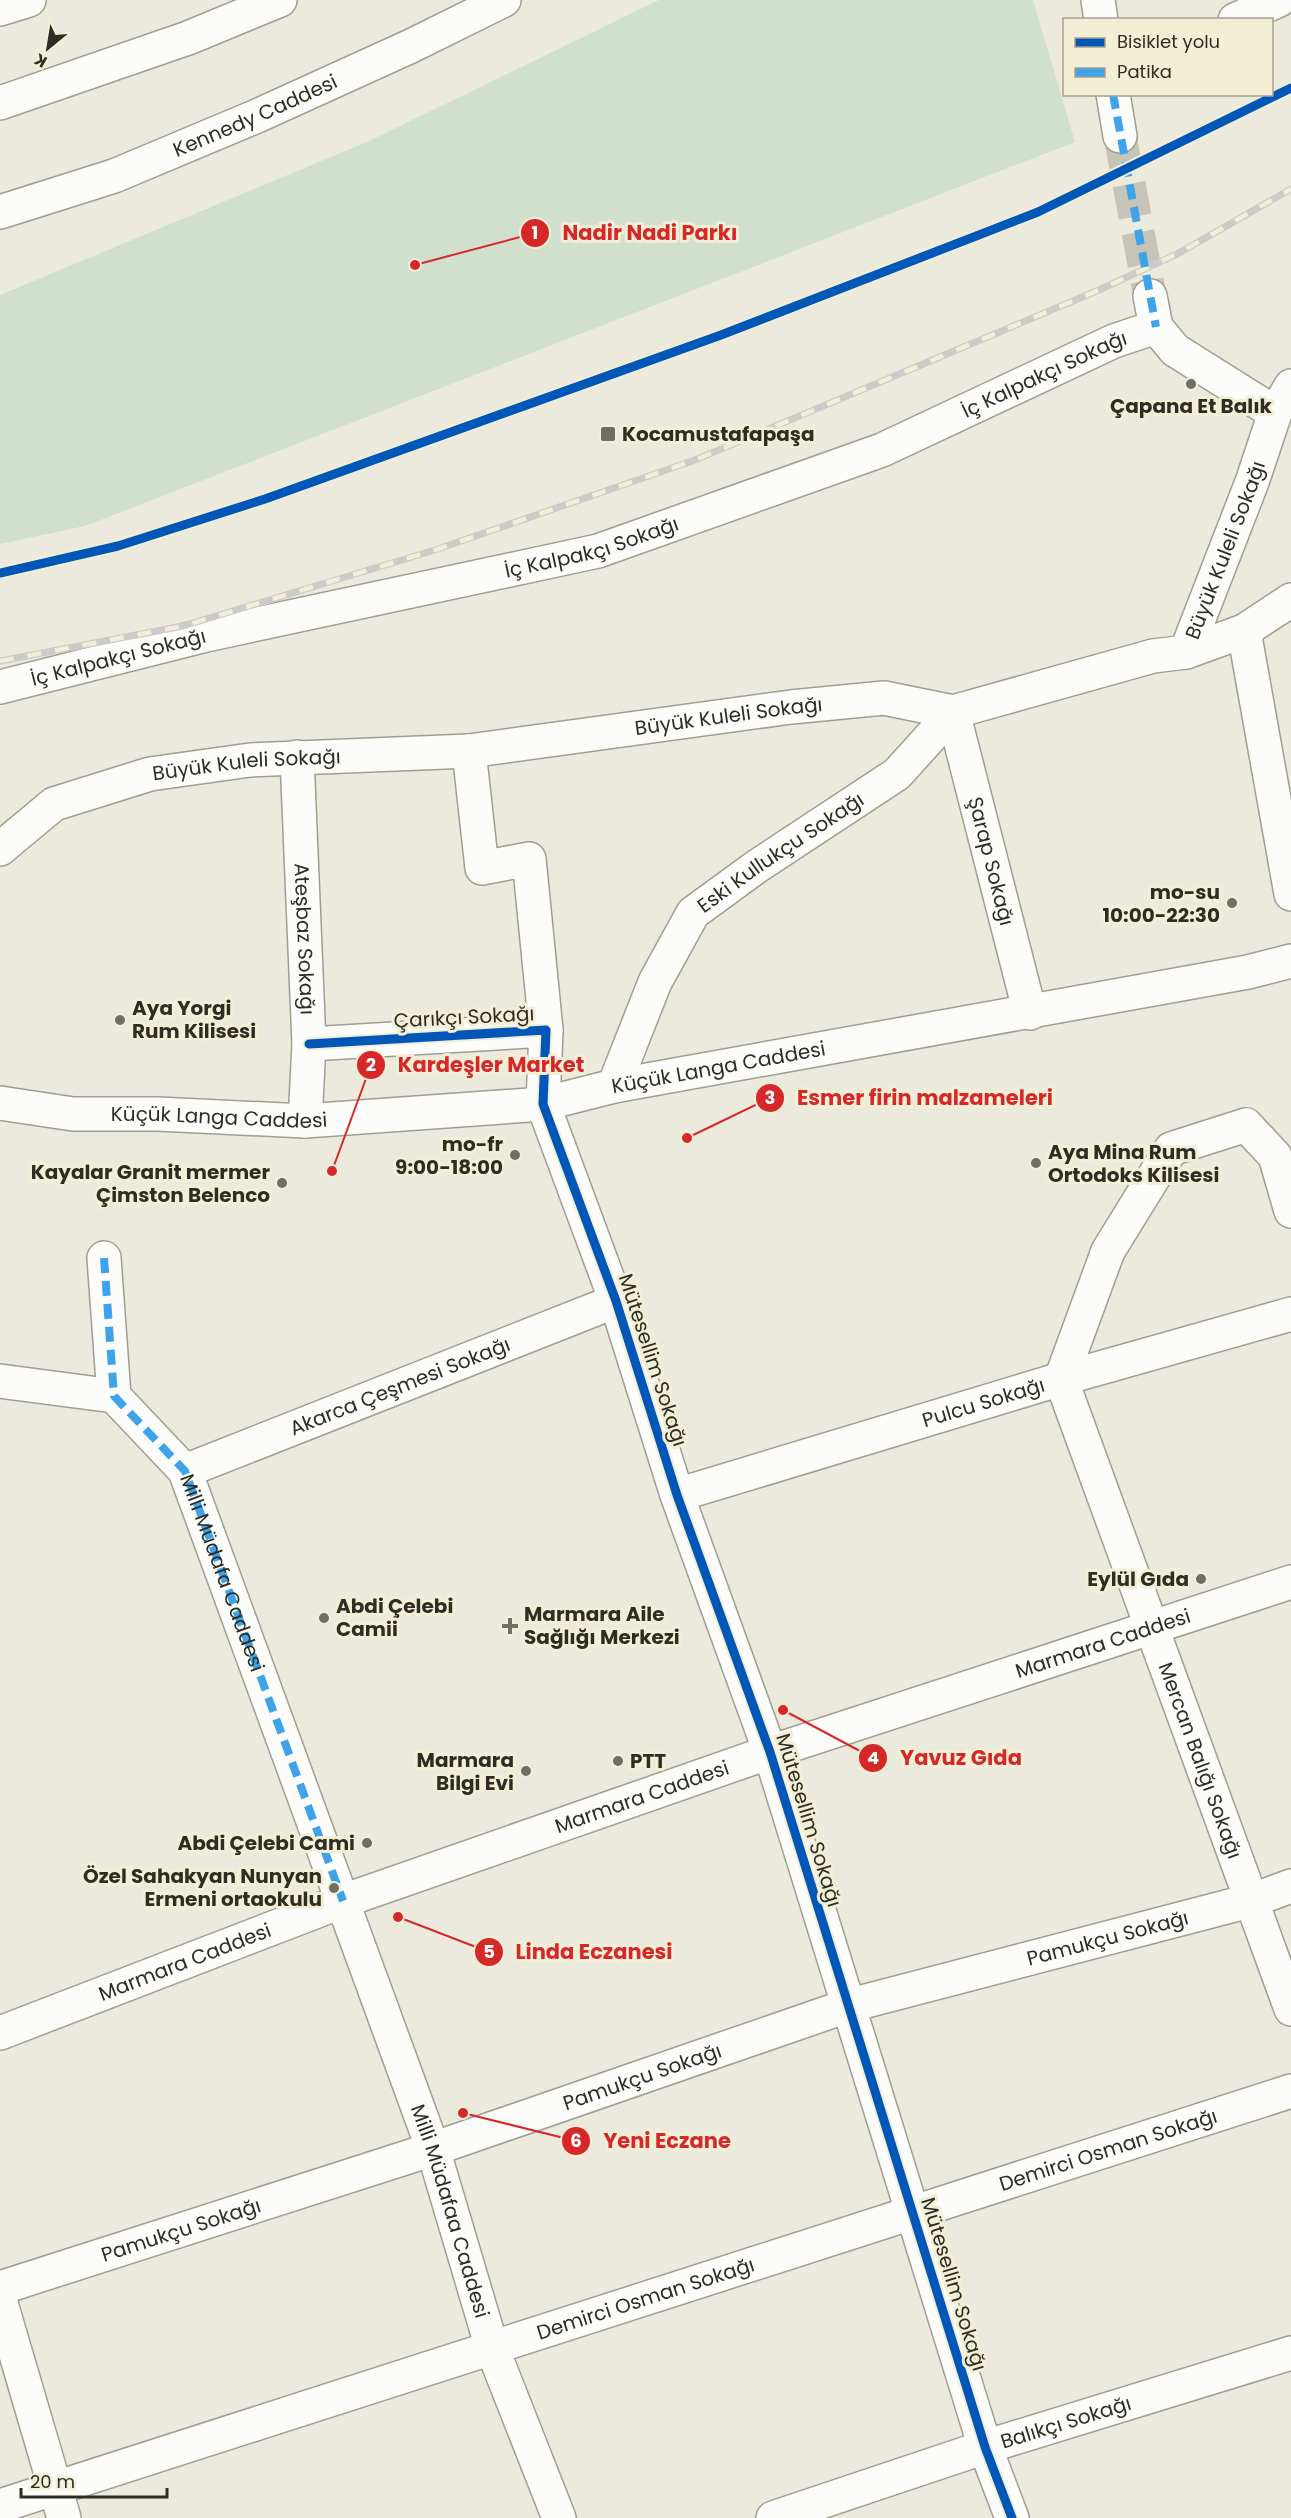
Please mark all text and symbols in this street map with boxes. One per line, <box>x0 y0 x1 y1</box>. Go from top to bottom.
north arrow <box>18 18 78 78</box>
legend <box>1063 18 1273 96</box>
text: Bisiklet yolu <box>1117 29 1220 54</box>
text: K <box>30 48 51 73</box>
text: Patika <box>1117 59 1172 84</box>
street label: Kennedy Caddesi <box>169 67 342 164</box>
callout: Nadir Nadi Parkı <box>520 213 749 252</box>
text: Nadir Nadi Parkı <box>563 218 737 247</box>
text: 1 <box>532 220 538 245</box>
street label: İç Kalpakçı Sokağı <box>957 324 1130 425</box>
marker: Çapana Et Balık <box>1184 377 1198 391</box>
place label: Çapana Et Balık <box>1110 392 1273 420</box>
place label: Kocamustafapaşa <box>622 420 815 448</box>
marker: Kocamustafapaşa <box>599 425 617 443</box>
street label: Büyük Kuleli Sokağı <box>1178 457 1272 643</box>
street label: İç Kalpakçı Sokağı <box>502 510 682 585</box>
street label: İç Kalpakçı Sokağı <box>28 622 209 693</box>
street label: Büyük Kuleli Sokağı <box>633 690 824 742</box>
street label: Büyük Kuleli Sokağı <box>151 742 341 787</box>
street label: Eski Kullukçu Sokağı <box>691 786 869 919</box>
street label: Şarap Sokağı <box>961 794 1021 929</box>
street label: Ateşbaz Sokağı <box>287 862 322 1015</box>
place label: mo-su 10:00-22:30 <box>1102 878 1220 929</box>
marker: mo-su 10:00-22:30 <box>1225 896 1239 910</box>
place label: Aya Yorgi Rum Kilisesi <box>132 994 256 1045</box>
street label: Çarıkçı Sokağı <box>393 999 535 1035</box>
marker: Aya Yorgi Rum Kilisesi <box>113 1013 127 1027</box>
street label: Küçük Langa Caddesi <box>609 1034 828 1100</box>
callout: Kardeşler Market <box>356 1045 596 1084</box>
text: Kardeşler Market <box>398 1050 584 1079</box>
text: 2 <box>366 1052 376 1077</box>
callout: Esmer firin malzameleri <box>755 1078 1065 1117</box>
text: Esmer firin malzameleri <box>797 1083 1053 1112</box>
text: 3 <box>765 1085 775 1110</box>
street label: Küçük Langa Caddesi <box>111 1100 328 1135</box>
place label: mo-fr 9:00-18:00 <box>395 1130 503 1181</box>
place label: Aya Mina Rum Ortodoks Kilisesi <box>1048 1138 1219 1189</box>
marker: mo-fr 9:00-18:00 <box>508 1148 522 1162</box>
marker: Aya Mina Rum Ortodoks Kilisesi <box>1029 1156 1043 1170</box>
place label: Kayalar Granit mermer Çimston Belenco <box>31 1158 270 1209</box>
marker: Kayalar Granit mermer Çimston Belenco <box>275 1176 289 1190</box>
street label: Mütesellim Sokağı <box>612 1270 694 1450</box>
street label: Akarca Çeşmesi Sokağı <box>286 1330 514 1442</box>
street label: Pulcu Sokağı <box>919 1371 1048 1434</box>
street label: Milli Müdafa Caddesi <box>173 1470 271 1675</box>
place label: Eylül Gıda <box>1087 1565 1189 1593</box>
marker: Eylül Gıda <box>1194 1572 1208 1586</box>
place label: Abdi Çelebi Camii <box>336 1592 453 1643</box>
place label: Marmara Aile Sağlığı Merkezi <box>524 1600 680 1651</box>
street label: Marmara Caddesi <box>1012 1602 1194 1685</box>
marker: Abdi Çelebi Camii <box>317 1611 331 1625</box>
marker: Marmara Aile Sağlığı Merkezi <box>501 1617 519 1635</box>
street label: Mercan Balığı Sokağı <box>1152 1658 1249 1863</box>
street label: Mütesellim Sokağı <box>769 1730 849 1910</box>
callout: Yavuz Gıda <box>858 1738 1034 1777</box>
text: Yavuz Gıda <box>900 1743 1022 1772</box>
text: 4 <box>867 1745 879 1770</box>
place label: Marmara Bilgi Evi <box>417 1746 514 1797</box>
place label: PTT <box>630 1747 666 1775</box>
street label: Marmara Caddesi <box>551 1753 733 1840</box>
marker: PTT <box>611 1754 625 1768</box>
marker: Marmara Bilgi Evi <box>519 1764 533 1778</box>
place label: Abdi Çelebi Cami <box>178 1829 355 1857</box>
marker: Abdi Çelebi Cami <box>360 1836 374 1850</box>
place label: Özel Sahakyan Nunyan Ermeni ortaokulu <box>83 1862 322 1913</box>
marker: Özel Sahakyan Nunyan Ermeni ortaokulu <box>327 1881 341 1895</box>
street label: Pamukçu Sokağı <box>1024 1903 1191 1973</box>
street label: Marmara Caddesi <box>95 1916 275 2008</box>
callout: Linda Eczanesi <box>474 1932 685 1971</box>
text: Linda Eczanesi <box>515 1937 673 1966</box>
text: 5 <box>483 1939 495 1964</box>
street label: Pamukçu Sokağı <box>559 2036 725 2117</box>
street label: Milli Müdafaa Caddesi <box>404 2100 496 2321</box>
street label: Demirci Osman Sokağı <box>996 2102 1221 2198</box>
callout: Yeni Eczane <box>561 2122 743 2161</box>
text: Yeni Eczane <box>603 2126 731 2155</box>
text: 6 <box>570 2128 582 2153</box>
street label: Pamukçu Sokağı <box>98 2191 264 2269</box>
street label: Mütesellim Sokağı <box>914 2194 994 2374</box>
street label: Demirci Osman Sokağı <box>533 2250 758 2347</box>
street label: Balıkçı Sokağı <box>997 2389 1134 2455</box>
scale bar <box>21 2461 166 2499</box>
text: 20 m <box>30 2469 75 2494</box>

